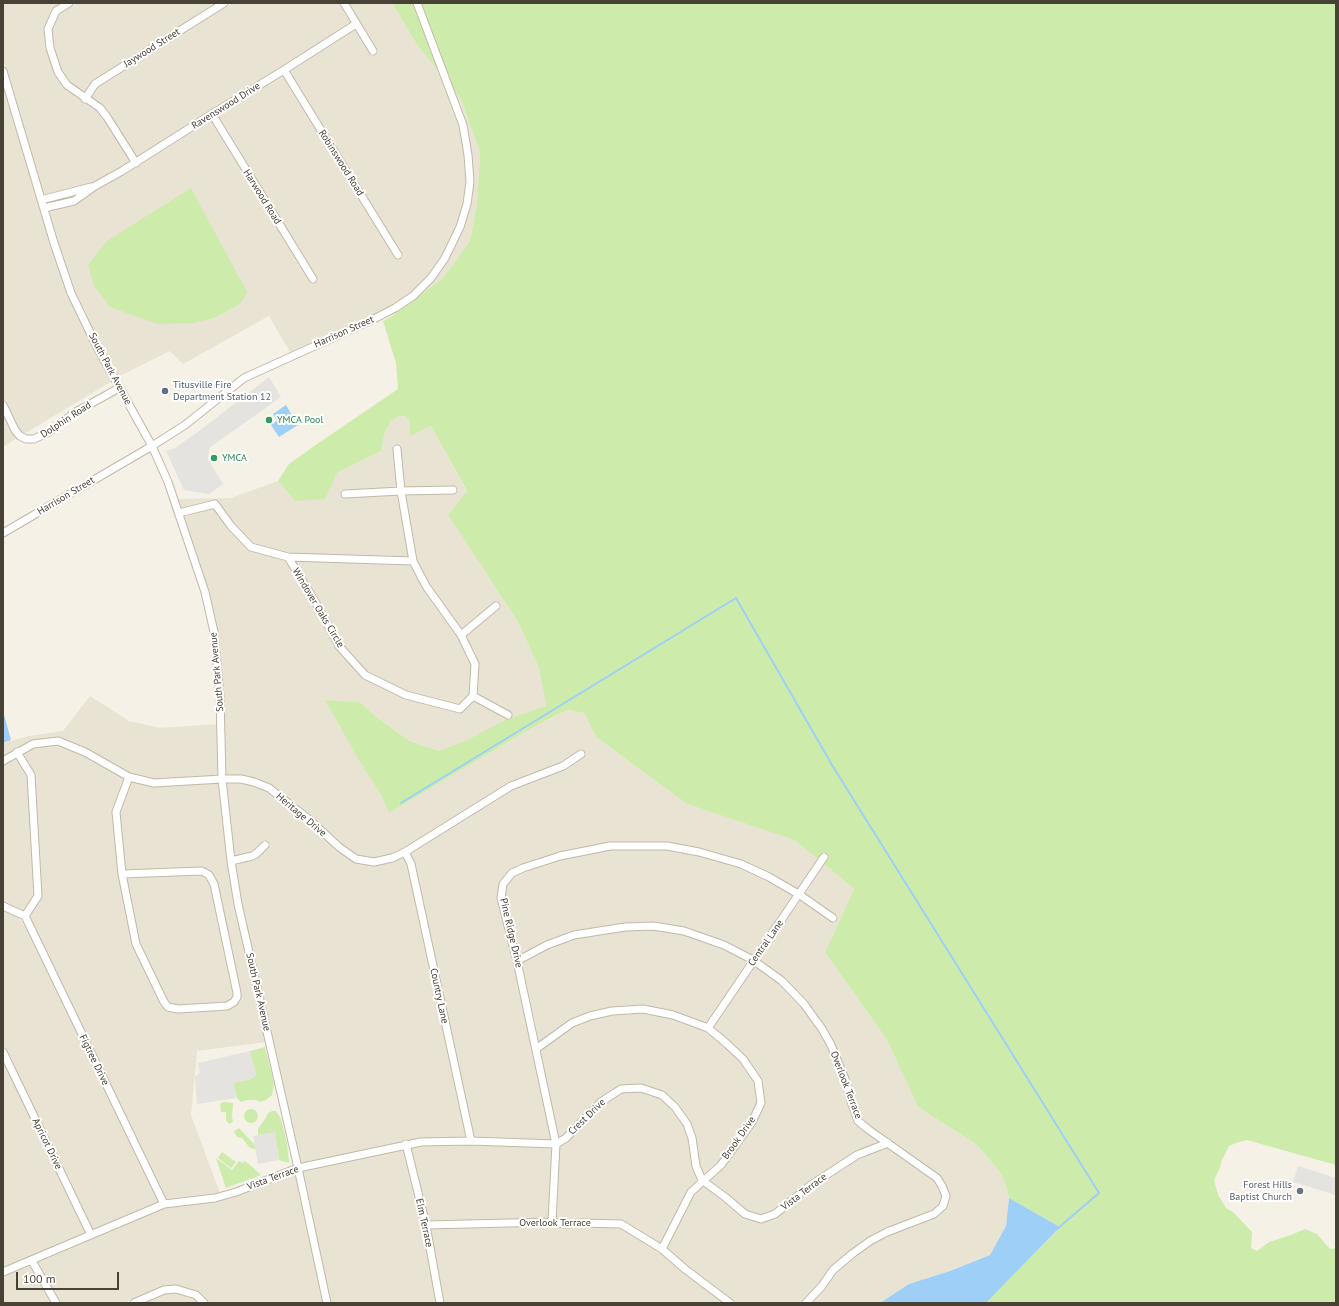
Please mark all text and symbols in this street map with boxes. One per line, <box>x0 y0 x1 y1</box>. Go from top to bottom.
street label: Jaywood Street <box>122 26 182 70</box>
street label: Ravenswood Drive <box>189 80 263 132</box>
street label: Robinswood Road <box>316 128 366 198</box>
street label: Harwood Road <box>240 167 284 227</box>
street label: Harrison Street <box>312 313 376 351</box>
street label: South Park Avenue <box>86 331 134 407</box>
place label: Titusville Fire Department Station 12 <box>173 379 271 402</box>
marker: Titusville Fire Department Station 12 <box>160 386 170 396</box>
street label: Dolphin Road <box>39 399 93 441</box>
place label: YMCA Pool <box>277 414 323 426</box>
marker: YMCA Pool <box>264 415 274 425</box>
place label: YMCA <box>222 452 247 464</box>
marker: YMCA <box>209 453 219 463</box>
street label: Harrison Street <box>35 474 97 518</box>
street label: Windover Oaks Circle <box>290 566 346 650</box>
street label: South Park Avenue <box>208 632 226 712</box>
street label: Heritage Drive <box>273 791 329 839</box>
street label: Pine Ridge Drive <box>497 897 525 969</box>
street label: Central Lane <box>746 918 786 968</box>
street label: South Park Avenue <box>243 952 273 1032</box>
street label: Country Lane <box>427 967 451 1025</box>
street label: Figtree Drive <box>77 1033 111 1087</box>
street label: Overlook Terrace <box>828 1050 864 1120</box>
street label: Crest Drive <box>566 1096 608 1138</box>
street label: Brook Drive <box>720 1114 758 1162</box>
street label: Apricot Drive <box>29 1116 65 1172</box>
street label: Vista Terrace <box>246 1163 300 1193</box>
street label: Vista Terrace <box>779 1171 829 1213</box>
place label: Forest Hills Baptist Church <box>1230 1179 1292 1202</box>
marker: Forest Hills Baptist Church <box>1295 1186 1305 1196</box>
street label: Elm Terrace <box>413 1198 435 1248</box>
street label: Overlook Terrace <box>519 1217 591 1229</box>
scale bar <box>18 1264 121 1290</box>
text: 100 m <box>23 1271 56 1286</box>

